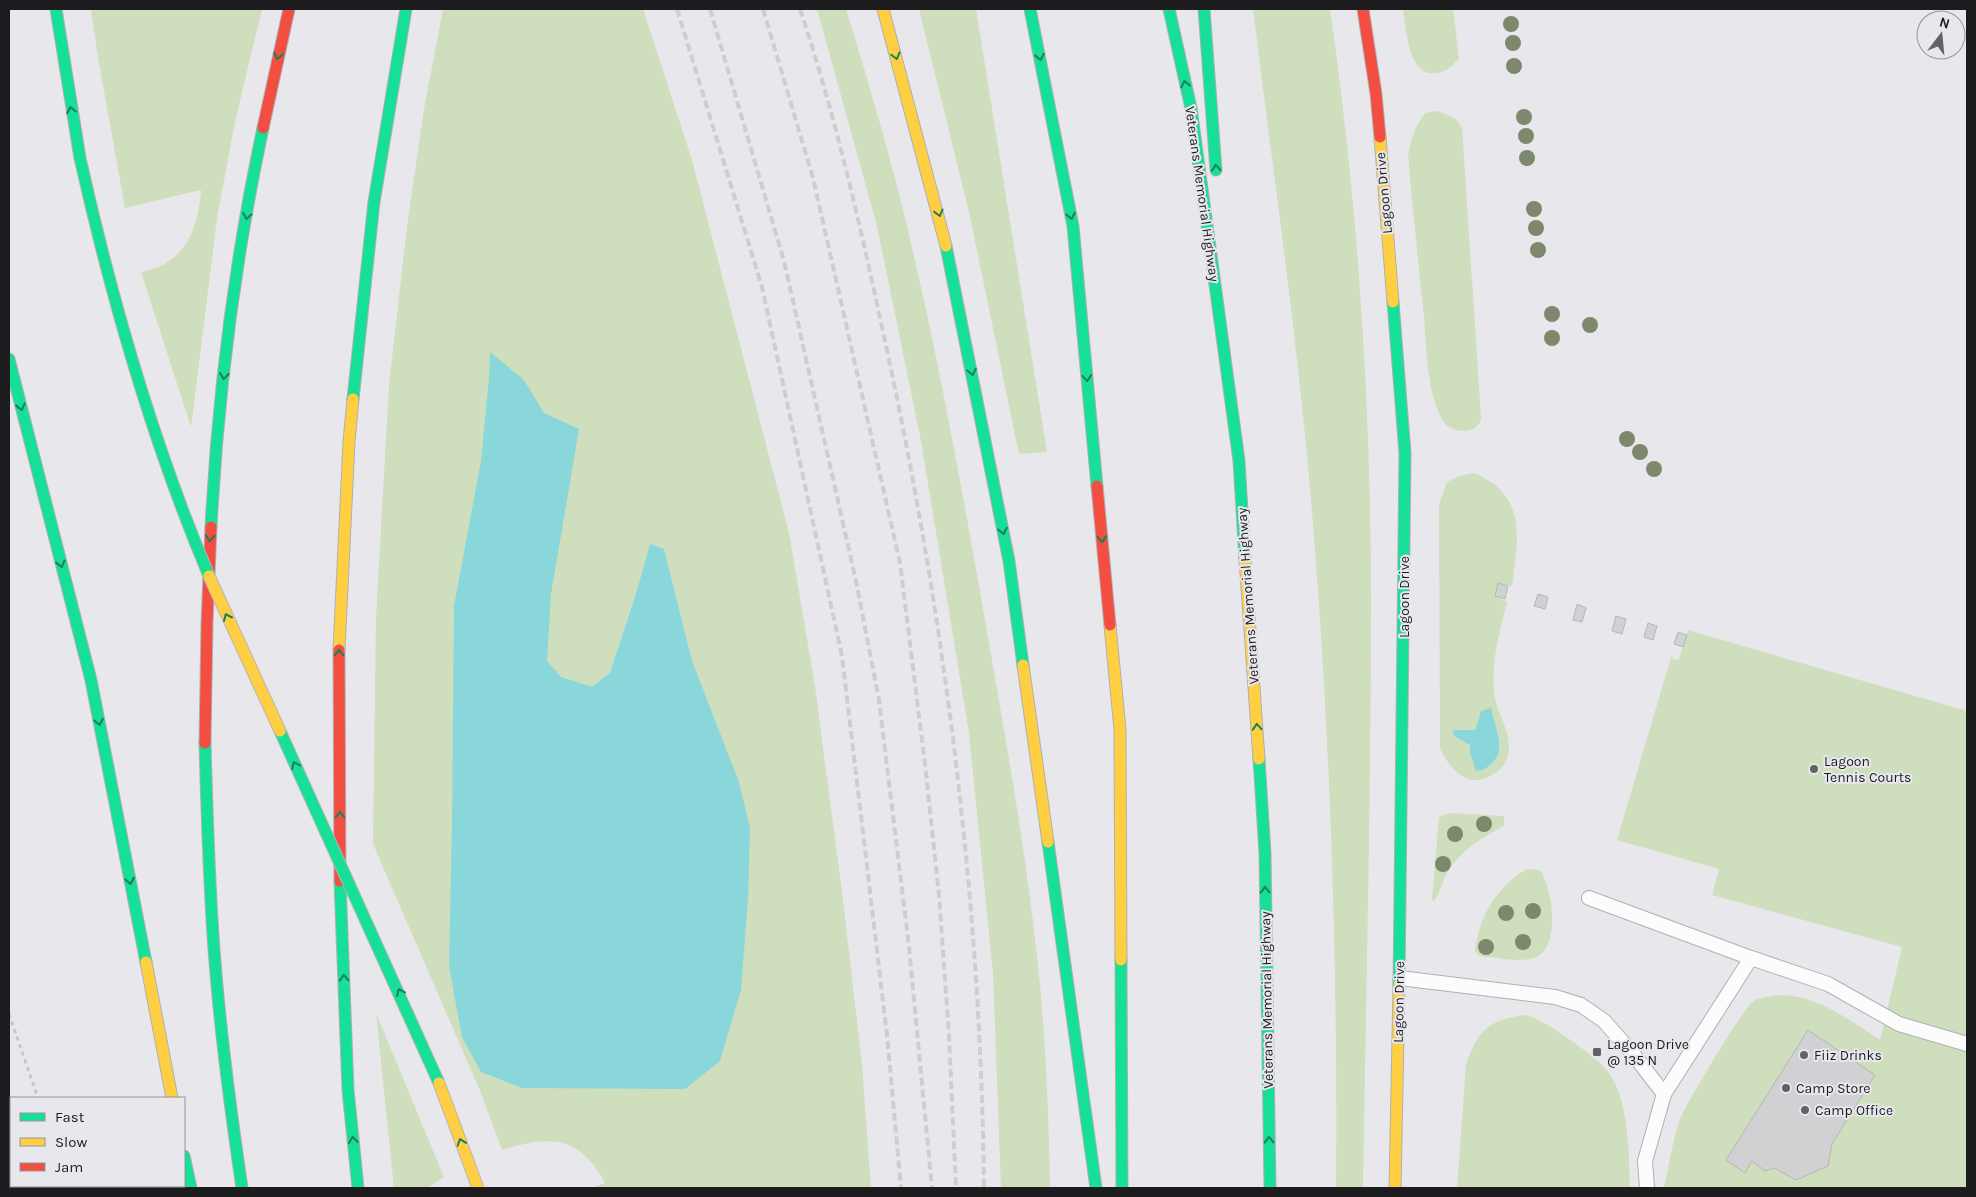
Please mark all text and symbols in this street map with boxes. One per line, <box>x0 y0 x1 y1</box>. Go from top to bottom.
north arrow <box>1916 10 1966 60</box>
text: N <box>1937 13 1952 33</box>
one-way arrow <box>890 51 901 60</box>
one-way arrow <box>273 52 284 61</box>
one-way arrow <box>1034 52 1045 61</box>
one-way arrow <box>1180 79 1191 88</box>
street label: Veterans Memorial Highway <box>1181 105 1223 283</box>
one-way arrow <box>66 106 76 114</box>
street label: Lagoon Drive <box>1372 151 1396 235</box>
one-way arrow <box>1211 164 1222 172</box>
one-way arrow <box>933 208 943 216</box>
one-way arrow <box>242 211 253 220</box>
one-way arrow <box>1066 212 1076 220</box>
one-way arrow <box>966 367 976 376</box>
one-way arrow <box>219 373 230 381</box>
one-way arrow <box>1081 374 1092 382</box>
one-way arrow <box>15 402 26 411</box>
street label: Veterans Memorial Highway <box>1233 507 1263 685</box>
one-way arrow <box>997 527 1008 536</box>
one-way arrow <box>204 535 215 543</box>
one-way arrow <box>1096 536 1107 544</box>
street label: Lagoon Drive <box>1396 556 1413 638</box>
one-way arrow <box>56 559 66 567</box>
one-way arrow <box>223 613 234 622</box>
one-way arrow <box>334 648 344 656</box>
one-way arrow <box>94 717 104 726</box>
one-way arrow <box>1251 723 1262 731</box>
place label: Lagoon Tennis Courts <box>1824 753 1911 786</box>
one-way arrow <box>291 761 301 770</box>
marker: Lagoon Tennis Courts <box>1808 763 1820 775</box>
one-way arrow <box>335 811 345 818</box>
one-way arrow <box>124 877 135 886</box>
one-way arrow <box>1260 885 1271 893</box>
street label: Veterans Memorial Highway <box>1257 911 1277 1089</box>
street label: Lagoon Drive <box>1390 961 1408 1043</box>
one-way arrow <box>338 973 349 981</box>
one-way arrow <box>395 988 406 997</box>
place label: Lagoon Drive @ 135 N <box>1607 1036 1689 1069</box>
marker: Lagoon Drive @ 135 N <box>1591 1046 1603 1058</box>
place label: Fiiz Drinks <box>1814 1047 1882 1064</box>
marker: Fiiz Drinks <box>1798 1049 1810 1061</box>
place label: Camp Store <box>1796 1080 1871 1097</box>
marker: Camp Store <box>1780 1082 1792 1094</box>
legend <box>10 1097 185 1187</box>
place label: Camp Office <box>1815 1102 1893 1119</box>
marker: Camp Office <box>1799 1104 1811 1116</box>
text: Fast <box>55 1108 85 1126</box>
text: Slow <box>55 1133 87 1151</box>
one-way arrow <box>348 1135 359 1143</box>
one-way arrow <box>1264 1135 1275 1143</box>
one-way arrow <box>457 1139 467 1147</box>
text: Jam <box>55 1158 83 1176</box>

